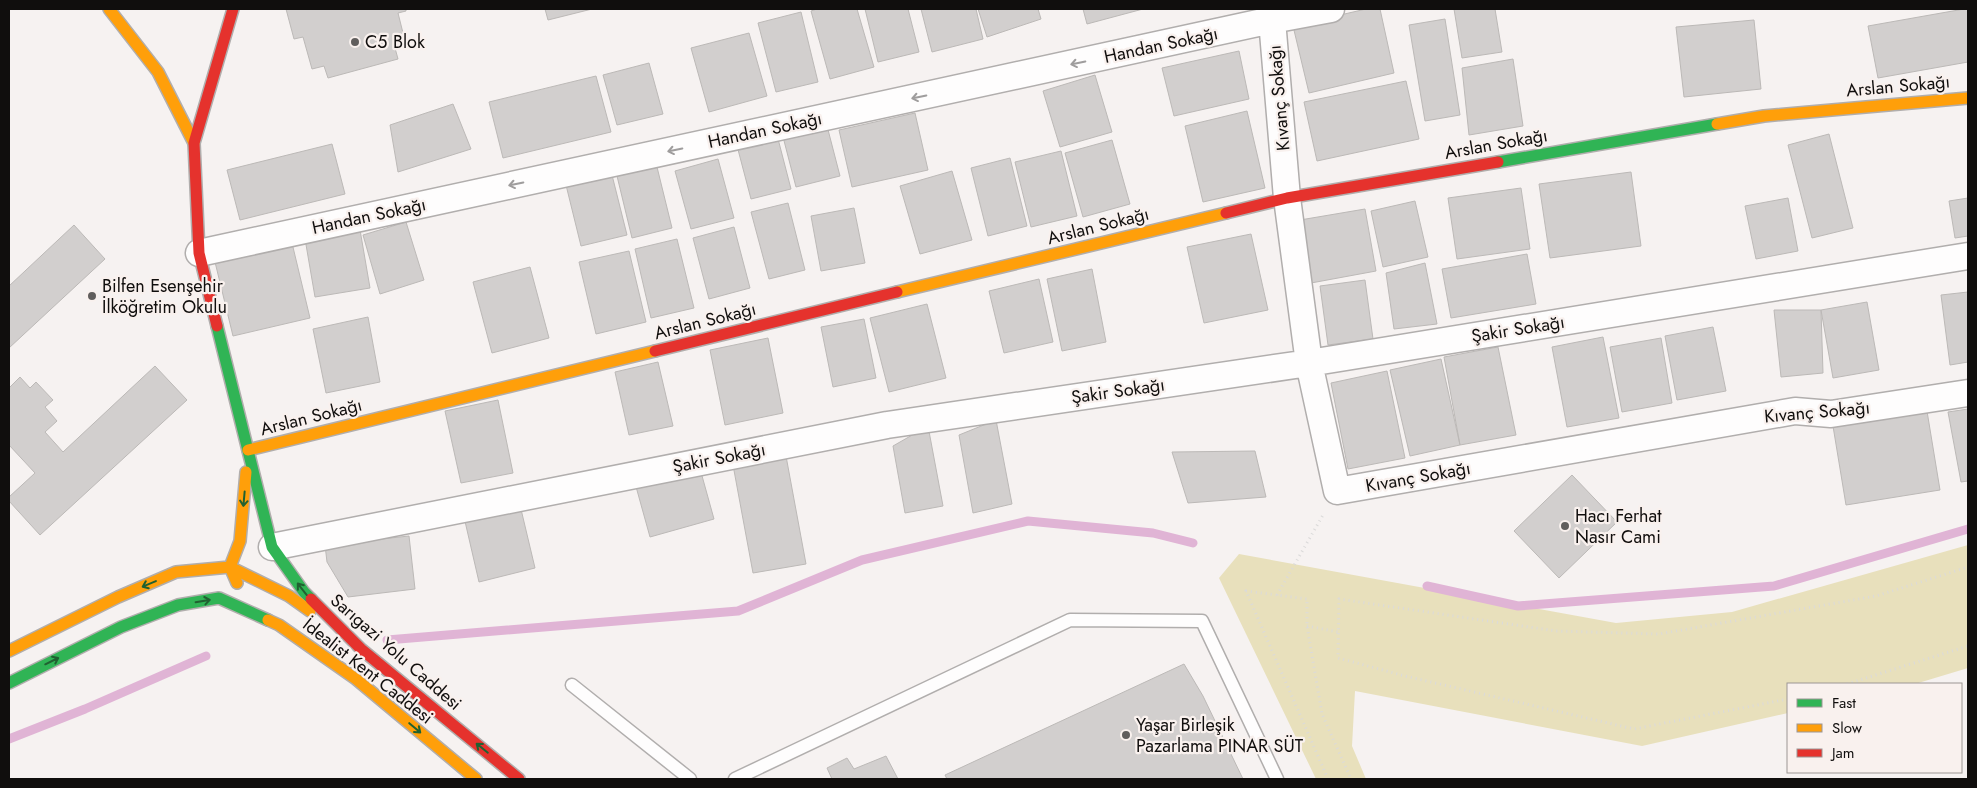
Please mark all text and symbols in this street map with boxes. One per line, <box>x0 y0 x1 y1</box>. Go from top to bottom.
street label: Handan Sokağı <box>1102 20 1220 70</box>
place label: C5 Blok <box>365 29 425 55</box>
marker: C5 Blok <box>349 36 361 48</box>
street label: Kıvanç Sokağı <box>1261 44 1297 152</box>
one-way arrow <box>1070 59 1086 68</box>
street label: Arslan Sokağı <box>1845 69 1951 103</box>
one-way arrow <box>912 93 928 102</box>
street label: Handan Sokağı <box>706 105 824 155</box>
street label: Arslan Sokağı <box>1442 122 1550 166</box>
one-way arrow <box>667 146 683 155</box>
one-way arrow <box>508 180 524 189</box>
street label: Handan Sokağı <box>310 191 428 241</box>
street label: Arslan Sokağı <box>1044 201 1152 251</box>
place label: Bilfen Esenşehir İlköğretim Okulu <box>102 273 227 320</box>
marker: Bilfen Esenşehir İlköğretim Okulu <box>86 290 98 302</box>
street label: Arslan Sokağı <box>651 296 759 346</box>
street label: Şakir Sokağı <box>1470 309 1566 349</box>
street label: Şakir Sokağı <box>1070 372 1166 410</box>
street label: Arslan Sokağı <box>257 392 365 442</box>
street label: Kıvanç Sokağı <box>1763 394 1871 430</box>
street label: Şakir Sokağı <box>670 436 768 480</box>
street label: Kıvanç Sokağı <box>1364 455 1472 499</box>
one-way arrow <box>239 491 248 507</box>
place label: Hacı Ferhat Nasır Cami <box>1575 503 1662 550</box>
marker: Hacı Ferhat Nasır Cami <box>1559 520 1571 532</box>
one-way arrow <box>142 579 157 589</box>
one-way arrow <box>297 583 308 596</box>
street label: Sarıgazi Yolu Caddesi <box>325 588 467 716</box>
one-way arrow <box>194 596 210 606</box>
street label: İdealist Kent Caddesi <box>297 612 439 730</box>
one-way arrow <box>45 656 60 666</box>
legend <box>1787 683 1962 773</box>
text: Fast <box>1832 692 1856 714</box>
place label: Yaşar Birleşik Pazarlama PINAR SÜT <box>1136 712 1304 759</box>
text: Slow <box>1832 717 1863 739</box>
one-way arrow <box>408 723 421 734</box>
marker: Yaşar Birleşik Pazarlama PINAR SÜT <box>1120 729 1132 741</box>
text: Jam <box>1830 742 1855 764</box>
one-way arrow <box>476 743 489 754</box>

